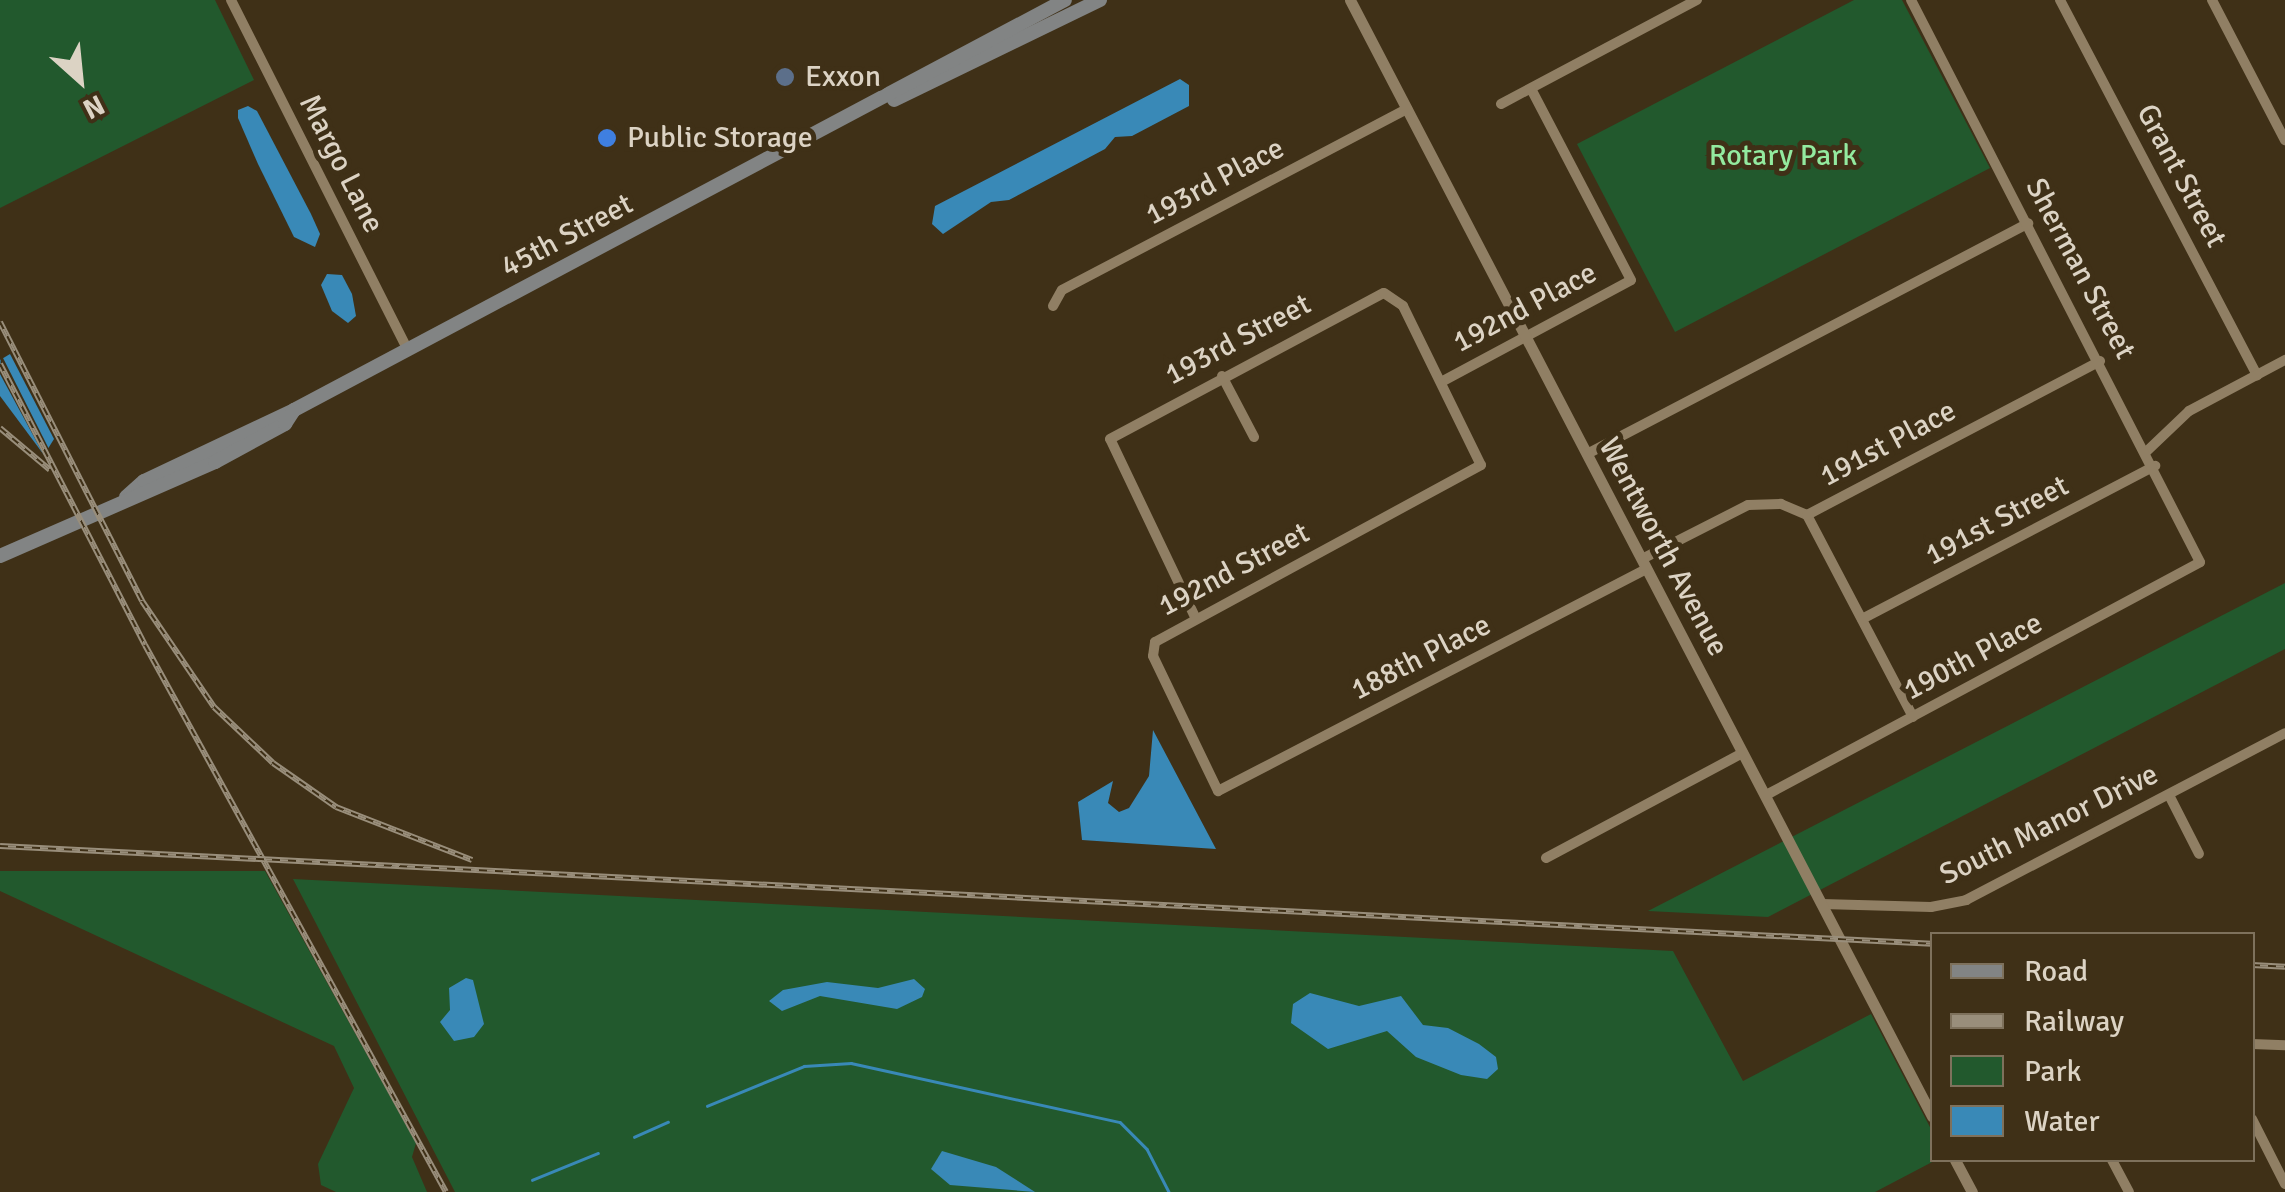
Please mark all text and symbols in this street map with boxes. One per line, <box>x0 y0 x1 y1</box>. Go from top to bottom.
north arrow <box>30 30 130 130</box>
place label: Exxon <box>805 59 881 95</box>
marker: Exxon <box>774 66 796 88</box>
text: N <box>77 87 110 126</box>
street label: Margo Lane <box>291 89 391 239</box>
street label: Grant Street <box>2128 98 2234 254</box>
place label: Public Storage <box>627 120 813 156</box>
marker: Public Storage <box>596 127 618 149</box>
street label: 193rd Place <box>1140 130 1290 234</box>
park label: Rotary Park <box>1709 138 1857 174</box>
street label: Sherman Street <box>2017 173 2143 365</box>
street label: 45th Street <box>495 186 639 286</box>
street label: 192nd Place <box>1447 255 1603 361</box>
street label: 193rd Street <box>1159 287 1317 393</box>
street label: 191st Place <box>1814 393 1962 495</box>
street label: Wentworth Avenue <box>1590 432 1736 662</box>
street label: 191st Street <box>1919 468 2075 574</box>
street label: 192nd Street <box>1152 515 1316 625</box>
street label: 190th Place <box>1897 605 2049 709</box>
street label: 188th Place <box>1345 607 1497 709</box>
street label: South Manor Drive <box>1934 757 2164 893</box>
legend <box>1930 932 2255 1162</box>
text: Road <box>2024 953 2088 990</box>
text: Railway <box>2024 1003 2124 1040</box>
text: Park <box>2024 1053 2082 1090</box>
text: Water <box>2024 1103 2100 1140</box>

